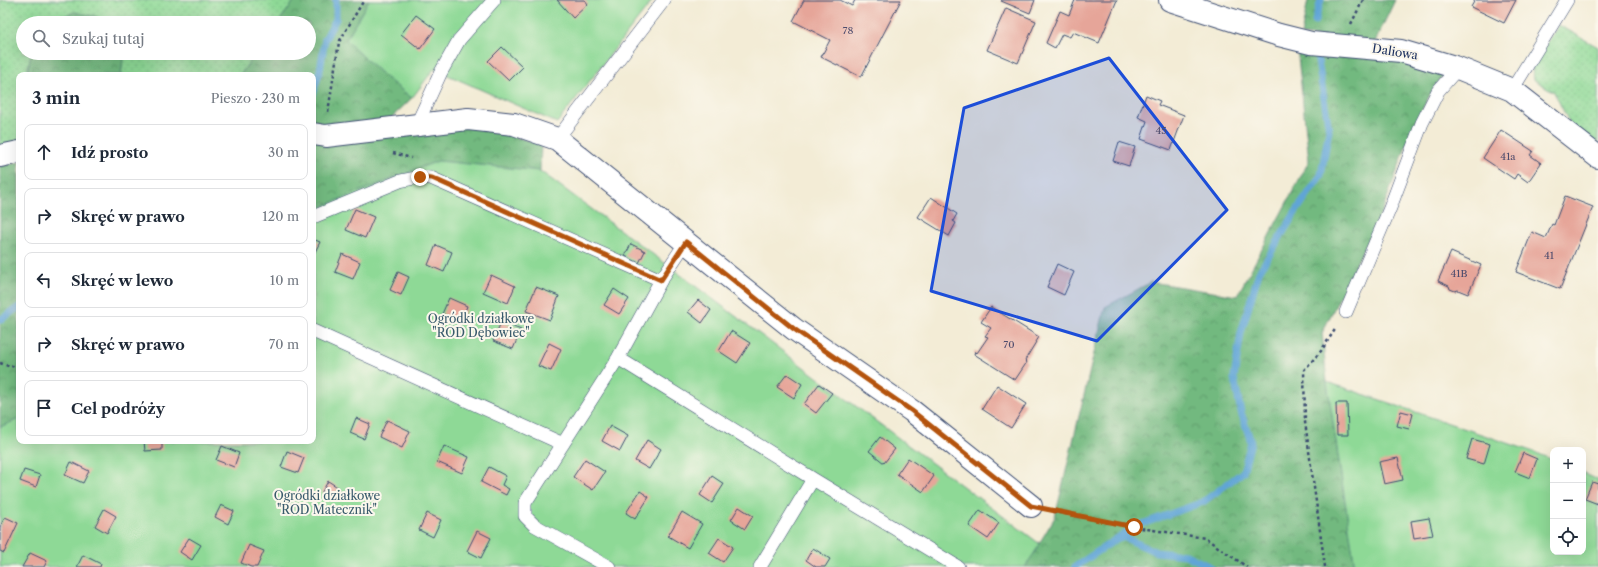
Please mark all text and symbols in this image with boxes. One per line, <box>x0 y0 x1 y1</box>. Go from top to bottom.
search box <box>16 16 316 60</box>
house number: 78 <box>843 24 853 37</box>
icon: search <box>30 27 52 49</box>
text: Szukaj tutaj <box>62 29 144 48</box>
street label: Daliowa <box>1371 40 1420 63</box>
text: 3 min <box>32 88 81 108</box>
text: Pieszo · 230 m <box>211 90 300 106</box>
house number: 45 <box>1155 124 1167 137</box>
icon: ahead <box>33 141 55 163</box>
text: Idź prosto <box>71 143 148 162</box>
text: 30 m <box>268 144 299 160</box>
house number: 41a <box>1500 150 1516 163</box>
route end <box>411 168 429 186</box>
icon: right <box>33 205 55 227</box>
text: Skręć w prawo <box>71 207 185 226</box>
text: 120 m <box>262 208 299 224</box>
house number: 41 <box>1544 249 1555 262</box>
house number: 41B <box>1451 267 1467 280</box>
icon: left <box>33 269 55 291</box>
text: Skręć w lewo <box>71 271 173 290</box>
text: 10 m <box>270 272 299 288</box>
park label: Ogródki działkowe "ROD Dębowiec" <box>428 311 535 340</box>
icon: right <box>33 333 55 355</box>
text: Skręć w prawo <box>71 335 185 354</box>
text: 70 m <box>269 336 299 352</box>
house number: 70 <box>1003 338 1015 351</box>
icon: arrive <box>33 397 55 419</box>
text: Cel podróży <box>71 399 165 418</box>
map controls <box>1550 447 1586 555</box>
button: + <box>1550 447 1586 483</box>
button: − <box>1550 483 1586 519</box>
park label: Ogródki działkowe "ROD Matecznik" <box>274 488 381 517</box>
route start <box>1125 518 1143 536</box>
button: locate <box>1550 519 1586 555</box>

